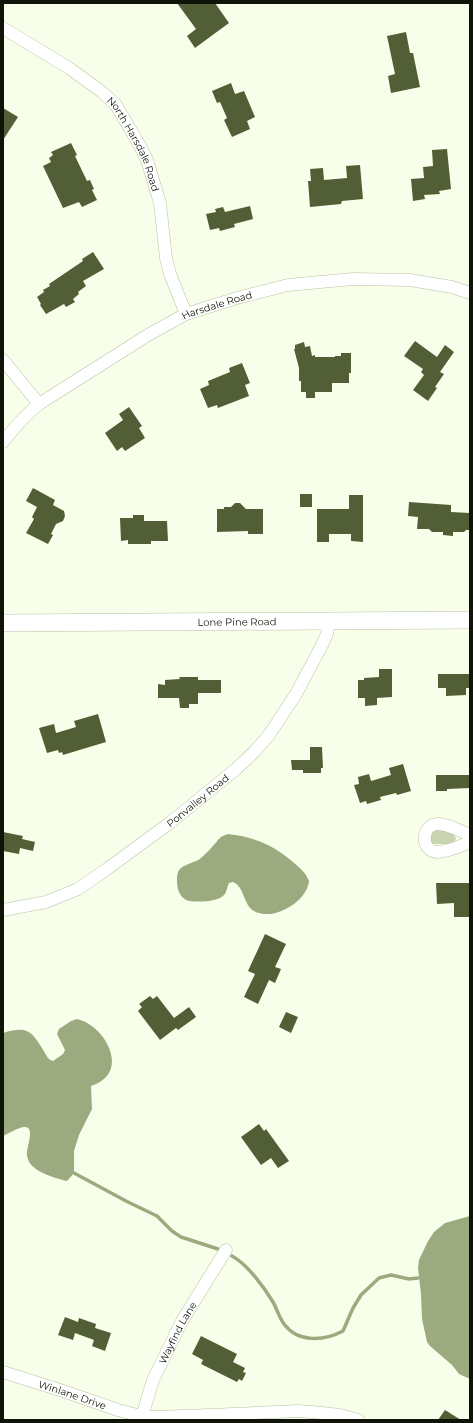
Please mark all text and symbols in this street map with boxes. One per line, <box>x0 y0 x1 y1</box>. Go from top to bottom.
street label: North Harsdale Road <box>104 94 163 193</box>
street label: Harsdale Road <box>179 288 253 322</box>
street label: Lone Pine Road <box>197 615 277 628</box>
street label: Ponvalley Road <box>164 771 231 830</box>
street label: Wayfind Lane <box>156 1299 199 1366</box>
street label: Winlane Drive <box>37 1377 108 1412</box>

